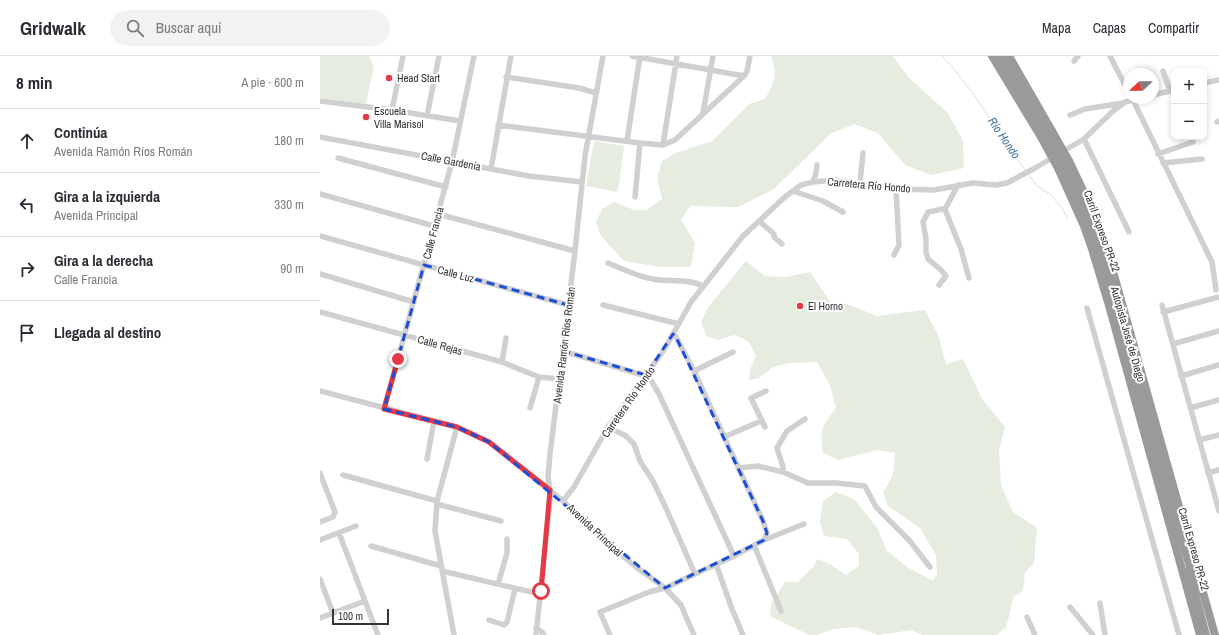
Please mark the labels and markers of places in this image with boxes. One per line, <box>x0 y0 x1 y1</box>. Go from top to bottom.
place label: Head Start <box>397 71 441 85</box>
marker: Head Start <box>384 73 394 83</box>
place label: Escuela Villa Marisol <box>374 104 423 131</box>
marker: Escuela Villa Marisol <box>361 112 371 122</box>
place label: El Horno <box>808 299 843 313</box>
marker: El Horno <box>795 301 805 311</box>

